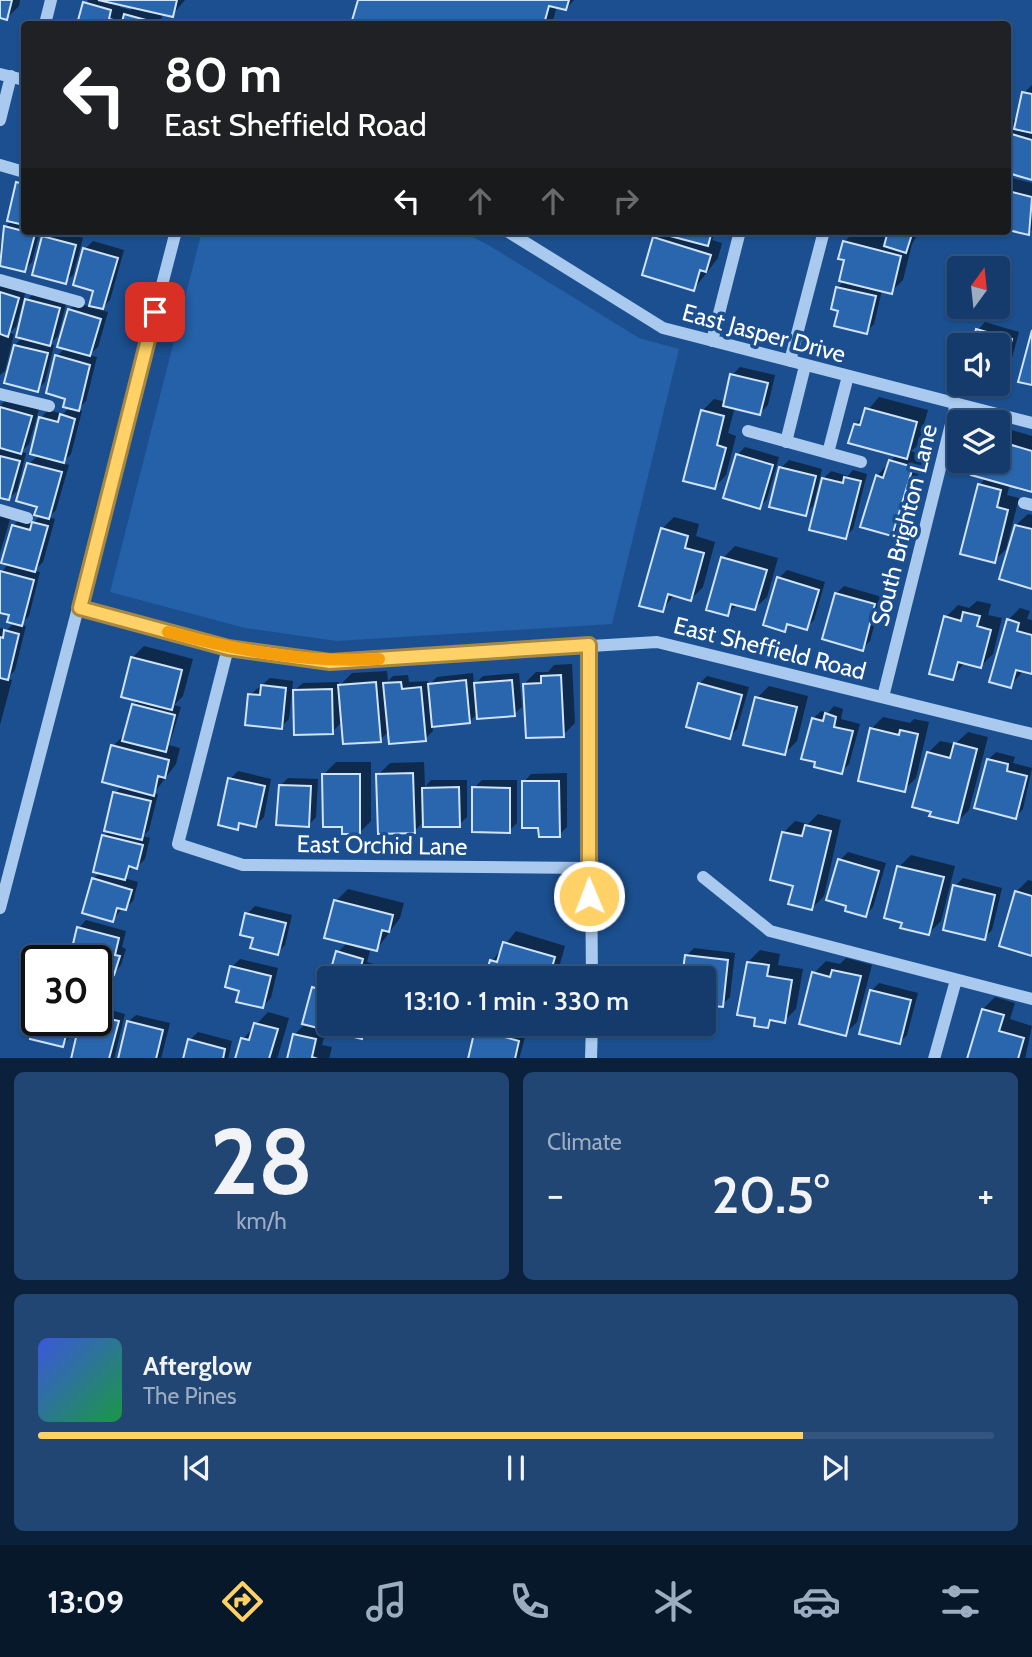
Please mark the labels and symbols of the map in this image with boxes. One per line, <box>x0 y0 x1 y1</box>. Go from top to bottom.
north arrow <box>947 256 1010 318</box>
pin <box>125 282 185 342</box>
street label: East Jasper Drive <box>679 297 849 369</box>
street label: South Brighton Lane <box>865 421 943 629</box>
street label: East Sheffield Road <box>671 610 869 686</box>
street label: East Orchid Lane <box>296 829 468 861</box>
position arrow <box>552 859 626 933</box>
speed limit sign: 30 <box>21 945 112 1036</box>

